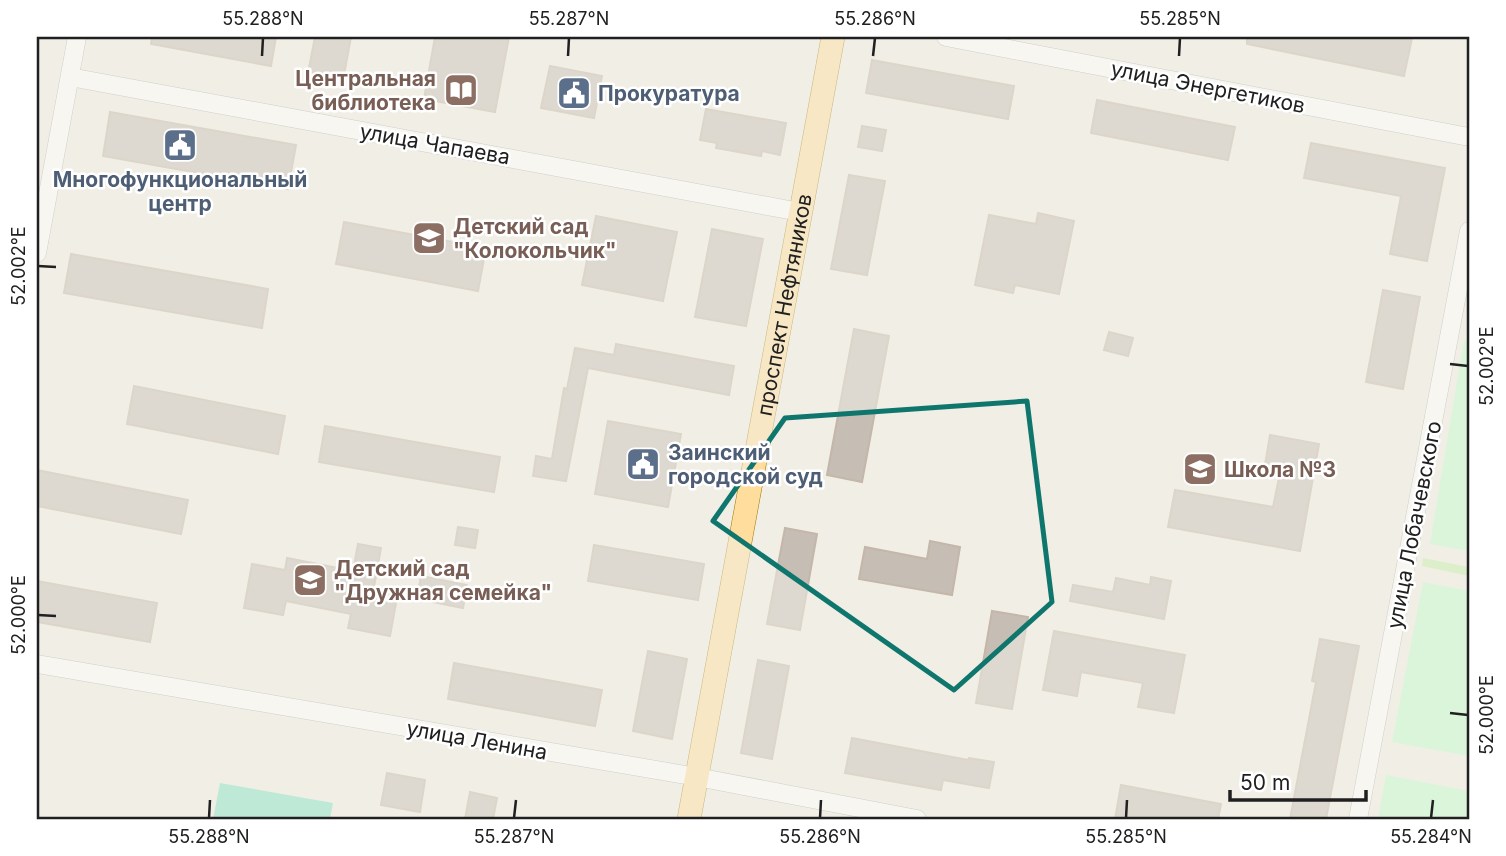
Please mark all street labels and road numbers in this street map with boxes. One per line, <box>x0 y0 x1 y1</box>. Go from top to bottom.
street label: улица Энергетиков <box>1109 56 1307 118</box>
street label: улица Чапаева <box>358 118 512 170</box>
street label: проспект Нефтяников <box>751 191 816 418</box>
street label: улица Лобачевского <box>1382 419 1446 631</box>
street label: улица Ленина <box>405 715 549 765</box>

